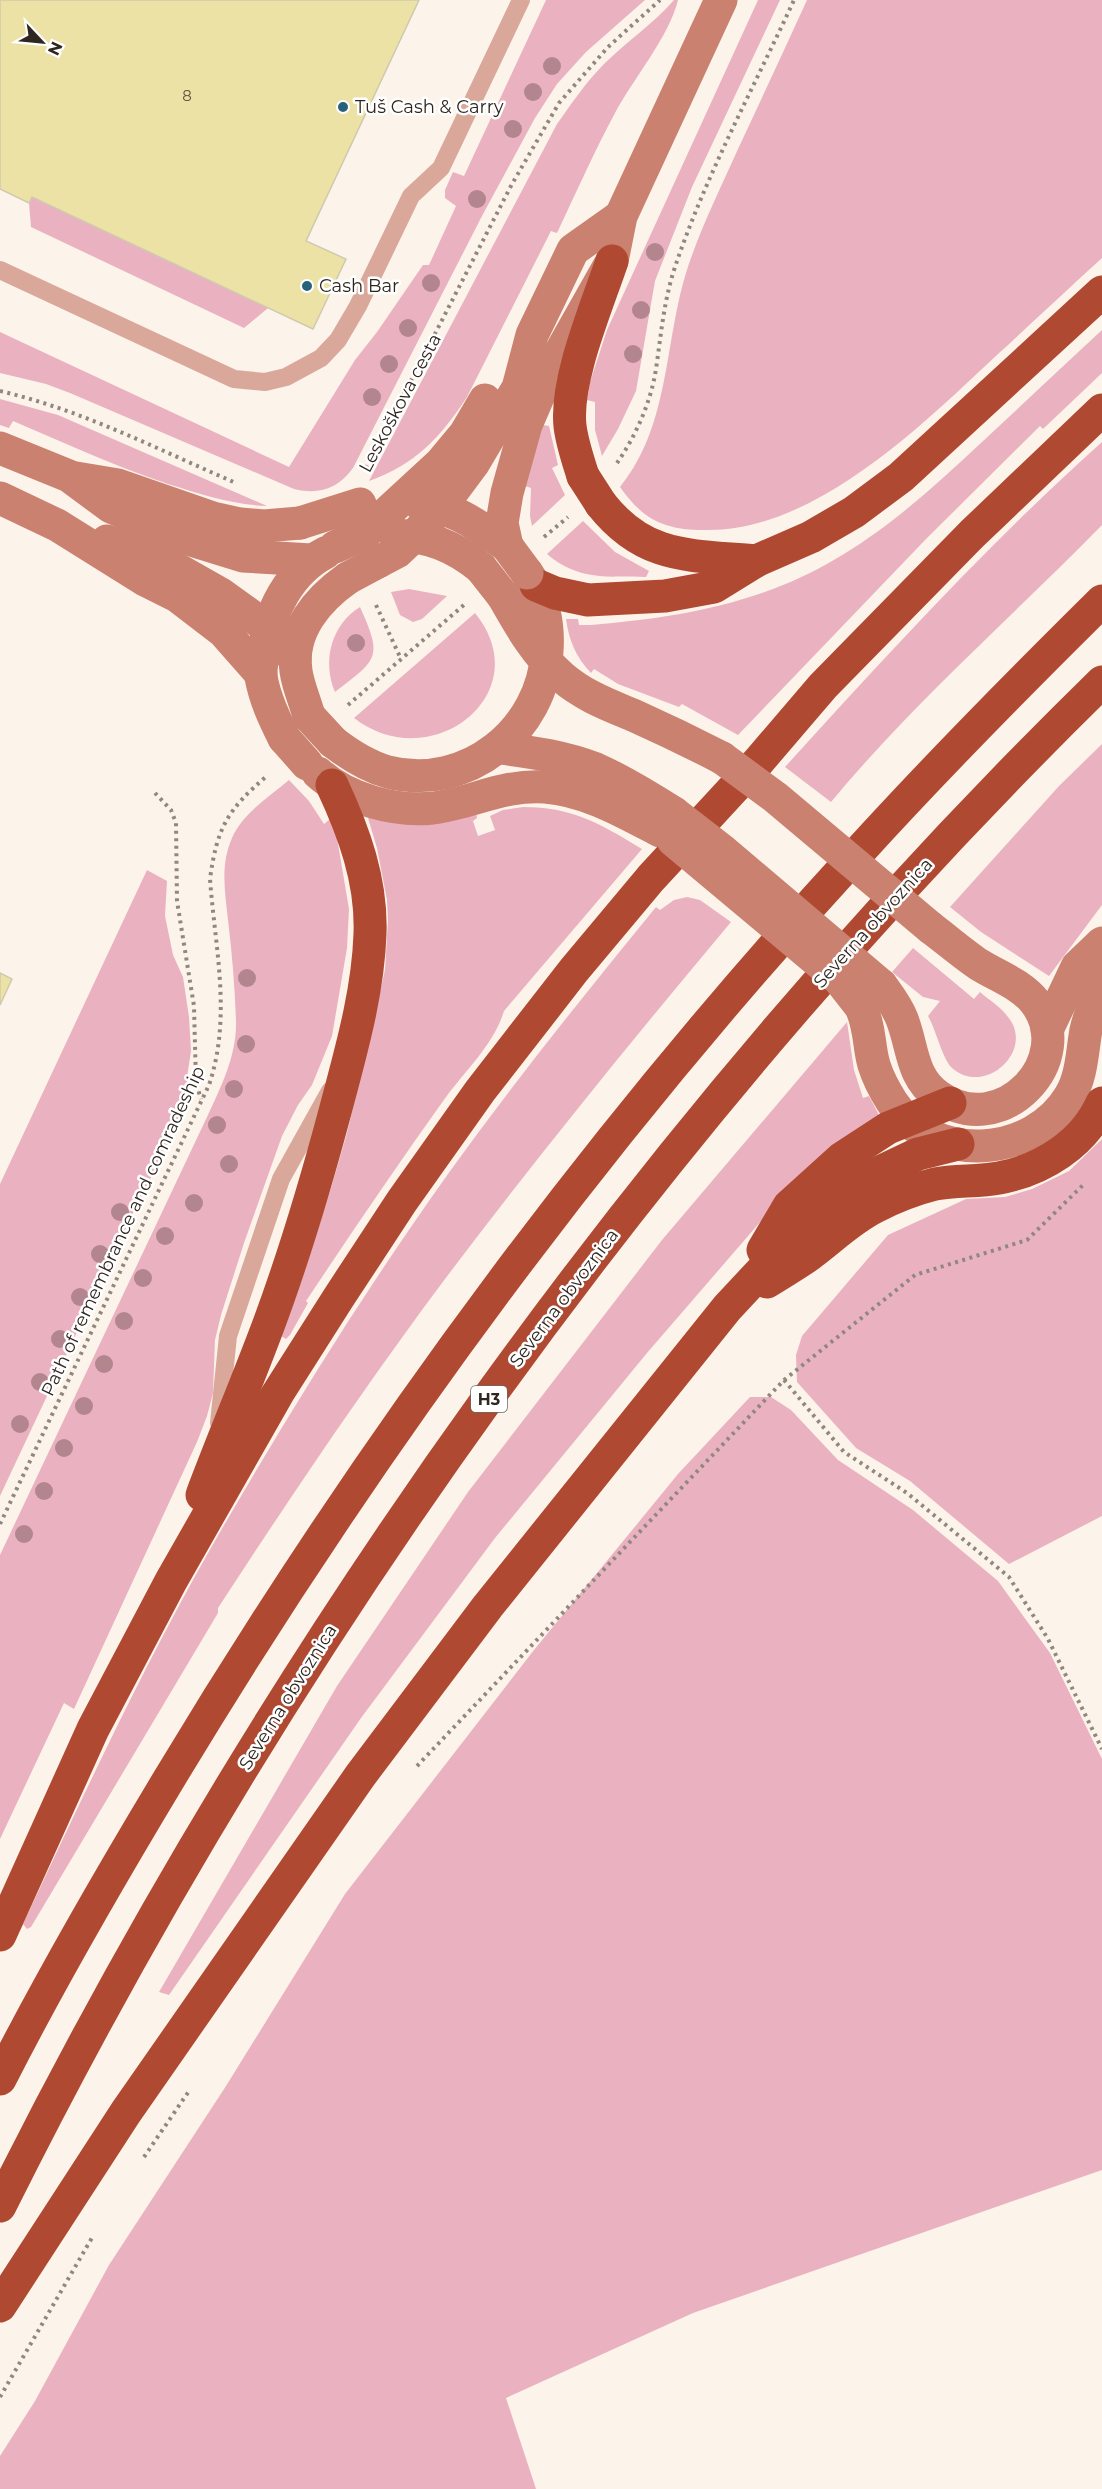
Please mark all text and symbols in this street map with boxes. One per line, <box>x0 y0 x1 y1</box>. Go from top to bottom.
north arrow <box>12 12 72 72</box>
text: N <box>44 38 66 58</box>
house number: 8 <box>182 86 192 105</box>
place label: Tuš Cash & Carry <box>355 96 504 118</box>
marker: Tuš Cash & Carry <box>336 100 350 114</box>
place label: Cash Bar <box>319 275 399 297</box>
marker: Cash Bar <box>300 279 314 293</box>
street label: Leskoškova cesta <box>354 330 446 476</box>
street label: Severna obvoznica <box>809 853 937 993</box>
street label: Path of remembrance and comradeship <box>37 1062 209 1400</box>
street label: Severna obvoznica <box>505 1224 623 1372</box>
road number: H3 <box>471 1386 507 1412</box>
street label: Severna obvoznica <box>234 1620 342 1774</box>

